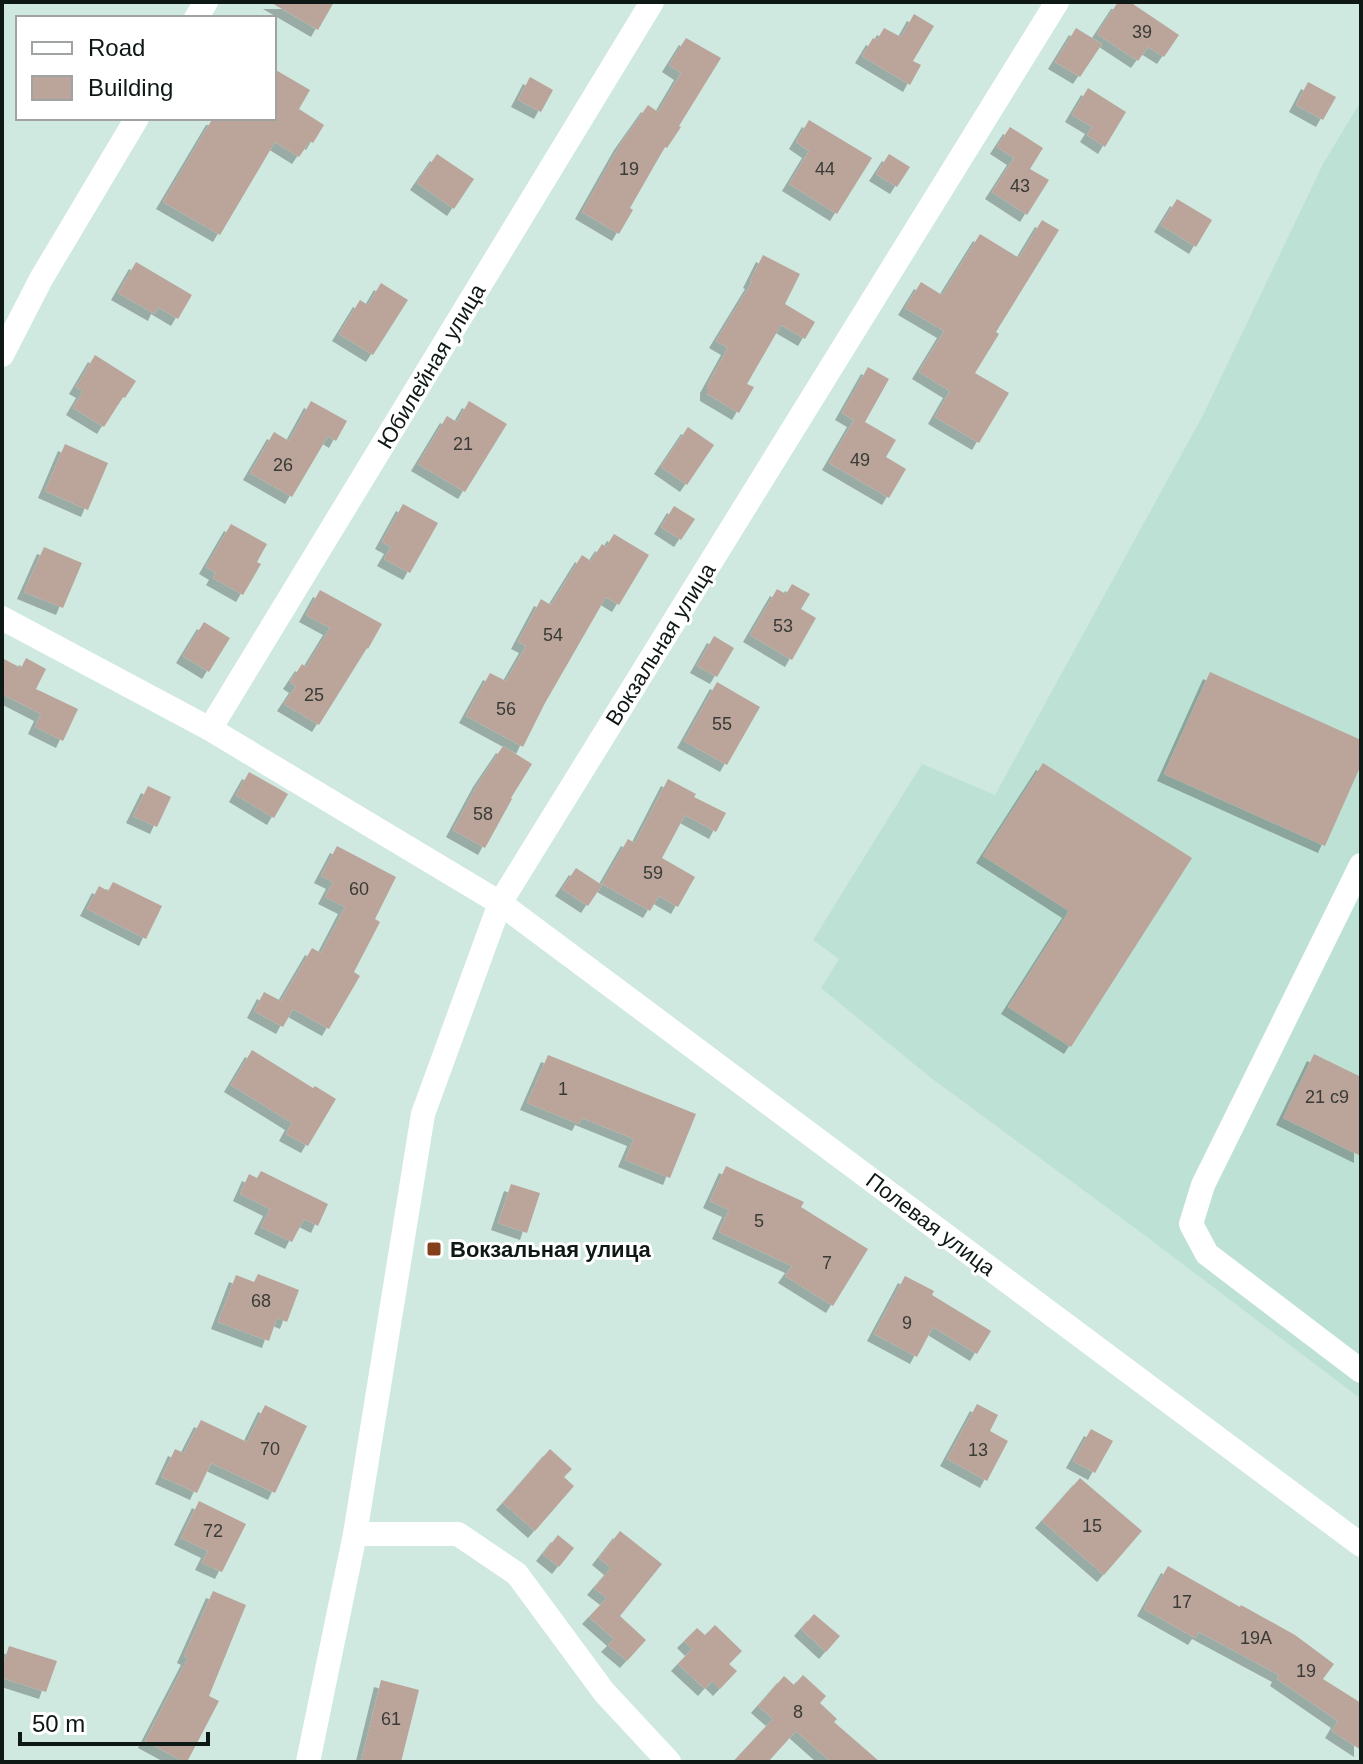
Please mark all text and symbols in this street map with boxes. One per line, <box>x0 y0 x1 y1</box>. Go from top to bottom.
legend <box>16 16 276 120</box>
house number: 39 <box>1132 22 1152 42</box>
text: Road <box>88 34 145 61</box>
text: Building <box>88 74 173 101</box>
house number: 19 <box>619 159 639 179</box>
house number: 44 <box>815 159 835 179</box>
house number: 43 <box>1010 176 1030 196</box>
street label: Юбилейная улица <box>372 279 491 453</box>
house number: 21 <box>453 434 473 454</box>
house number: 49 <box>850 450 870 470</box>
house number: 26 <box>273 455 293 475</box>
street label: Вокзальная улица <box>600 558 721 730</box>
house number: 53 <box>773 616 793 636</box>
house number: 54 <box>543 625 563 645</box>
house number: 25 <box>304 685 324 705</box>
house number: 56 <box>496 699 516 719</box>
house number: 55 <box>712 714 732 734</box>
house number: 58 <box>473 804 493 824</box>
house number: 59 <box>643 863 663 883</box>
house number: 60 <box>349 879 369 899</box>
house number: 1 <box>558 1079 568 1099</box>
house number: 21 с9 <box>1305 1087 1349 1107</box>
street label: Полевая улица <box>861 1168 1001 1281</box>
house number: 5 <box>754 1211 764 1231</box>
place label: Вокзальная улица <box>450 1237 651 1262</box>
marker: Вокзальная улица <box>425 1240 443 1258</box>
house number: 7 <box>822 1253 832 1273</box>
house number: 68 <box>251 1291 271 1311</box>
house number: 9 <box>902 1313 912 1333</box>
house number: 70 <box>260 1439 280 1459</box>
house number: 13 <box>968 1440 988 1460</box>
house number: 15 <box>1082 1516 1102 1536</box>
house number: 72 <box>203 1521 223 1541</box>
house number: 17 <box>1172 1592 1192 1612</box>
house number: 19А <box>1240 1628 1272 1648</box>
house number: 19 <box>1296 1661 1316 1681</box>
scale bar <box>20 1696 208 1746</box>
house number: 8 <box>793 1702 803 1722</box>
house number: 61 <box>381 1709 401 1729</box>
text: 50 m <box>32 1710 85 1737</box>

